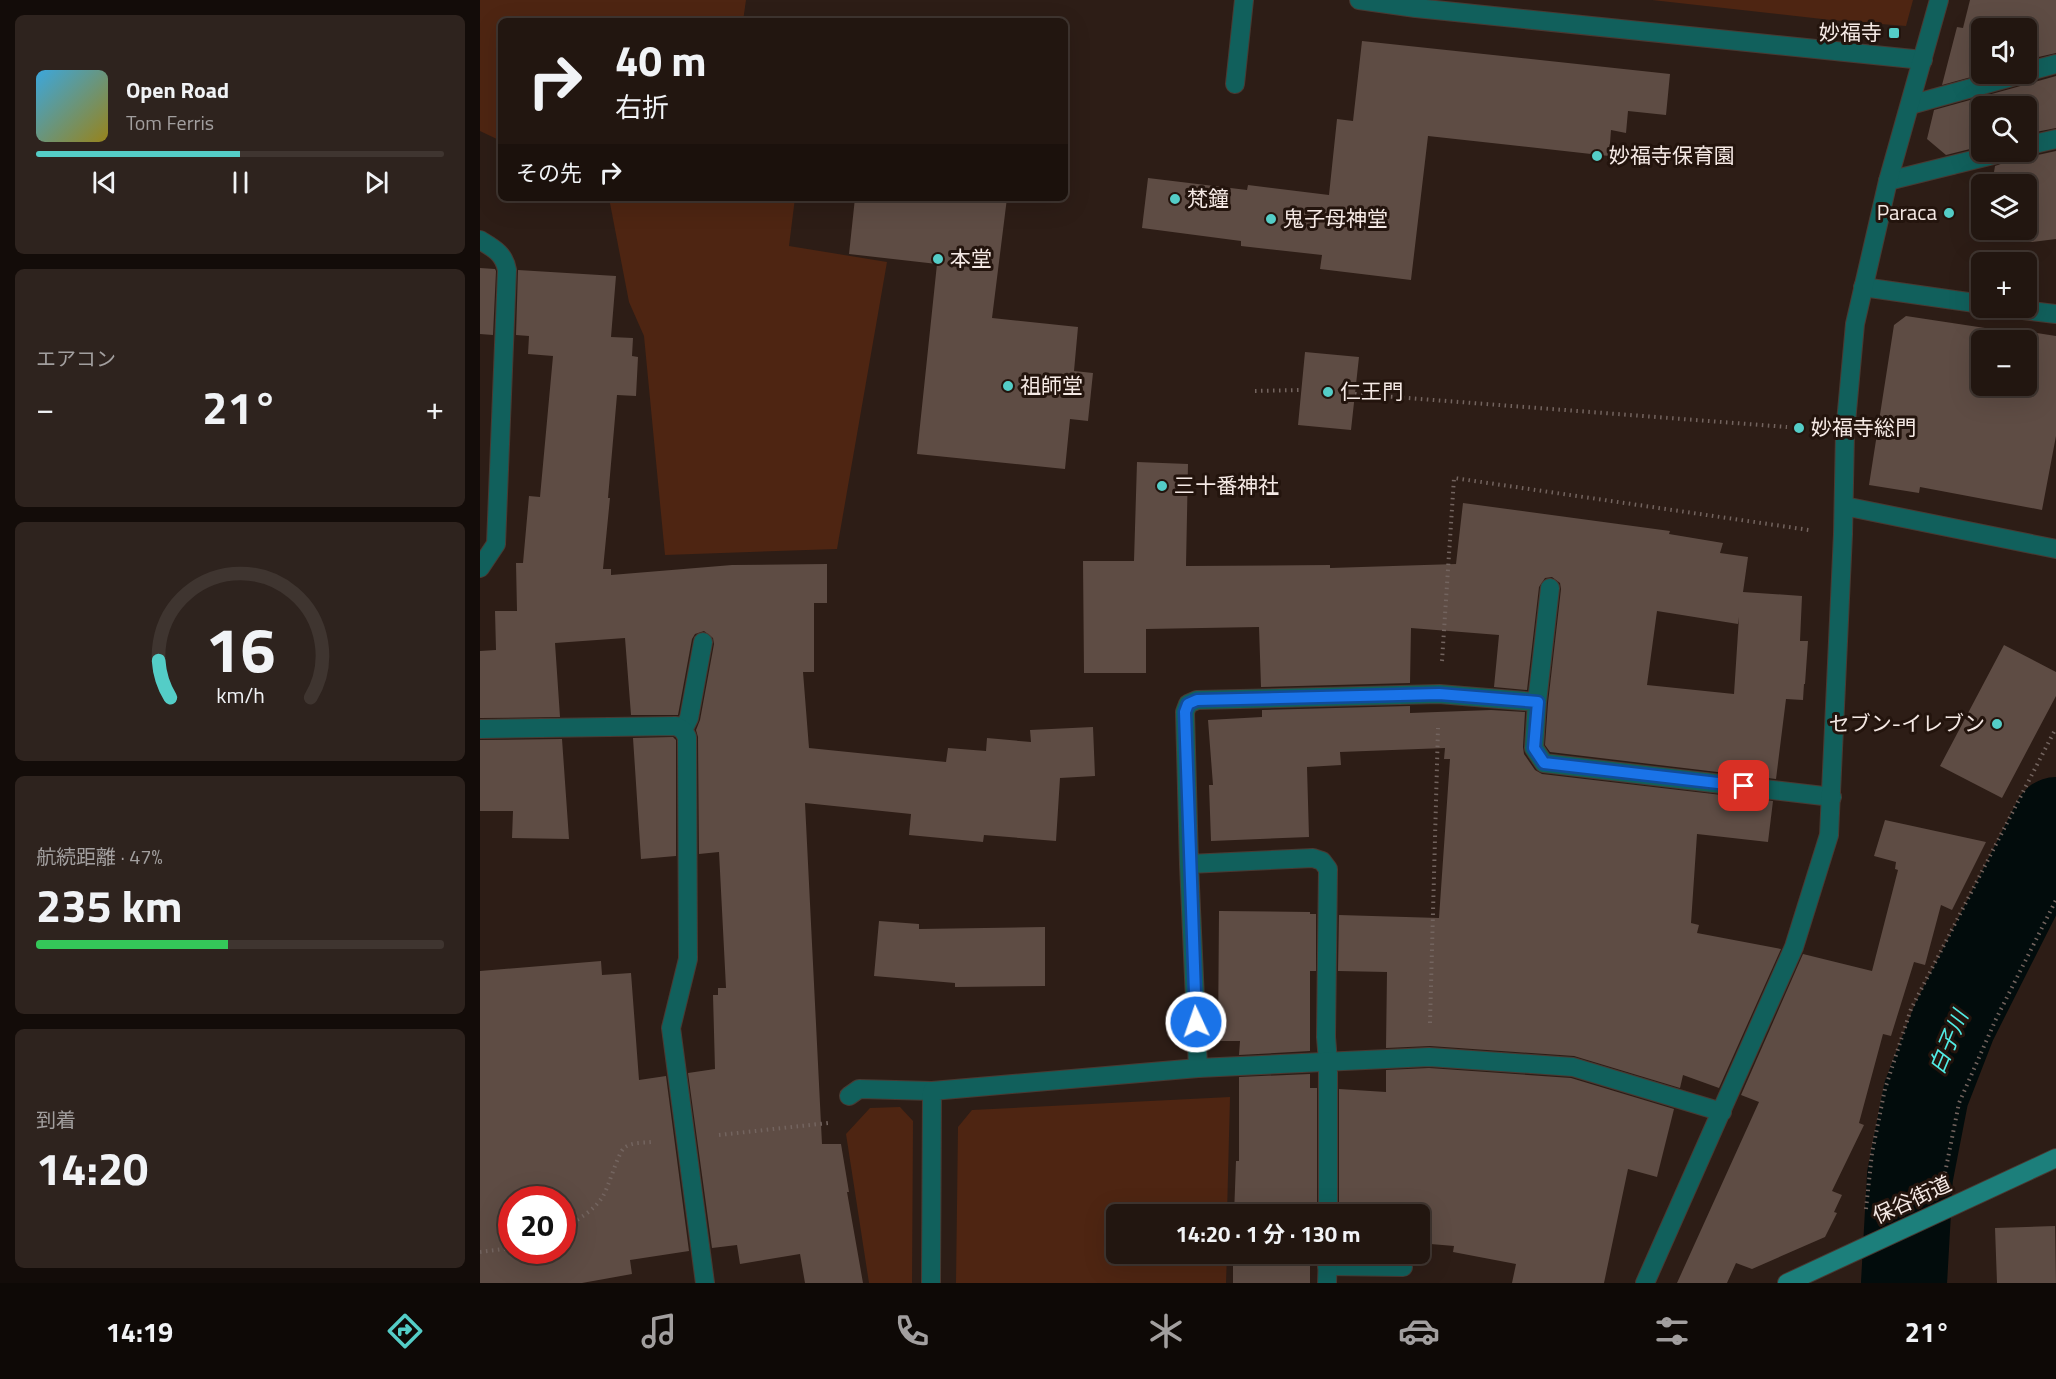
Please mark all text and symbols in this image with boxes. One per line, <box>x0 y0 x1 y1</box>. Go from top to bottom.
place label: 妙福寺 <box>1819 16 1882 48</box>
map controls <box>1971 18 2037 396</box>
button: sound <box>1971 18 2037 84</box>
marker: 妙福寺 <box>1887 26 1901 40</box>
text: 40 m <box>615 28 707 92</box>
icon: right <box>516 42 594 120</box>
text: Open Road <box>126 73 229 107</box>
text: 右折 <box>615 86 669 127</box>
button: search <box>1971 96 2037 162</box>
text: Tom Ferris <box>126 107 214 138</box>
place label: 妙福寺保育園 <box>1609 139 1735 171</box>
marker: 妙福寺保育園 <box>1590 149 1604 163</box>
text: その先 <box>516 156 582 190</box>
icon: right <box>594 156 627 189</box>
icon: previous <box>88 166 121 199</box>
icon: pause <box>224 166 257 199</box>
icon: next <box>360 166 393 199</box>
button: layers <box>1971 174 2037 240</box>
place label: 梵鐘 <box>1187 182 1229 214</box>
marker: 梵鐘 <box>1168 192 1182 206</box>
place label: Paraca <box>1877 196 1937 228</box>
place label: 鬼子母神堂 <box>1283 202 1388 234</box>
marker: Paraca <box>1942 206 1956 220</box>
marker: 鬼子母神堂 <box>1264 212 1278 226</box>
place label: 本堂 <box>950 242 992 274</box>
marker: 本堂 <box>931 252 945 266</box>
button: + <box>1971 252 2037 318</box>
button: − <box>1971 330 2037 396</box>
text: エアコン <box>36 343 116 374</box>
place label: 祖師堂 <box>1020 369 1083 401</box>
text: 21° <box>202 373 278 441</box>
place label: 仁王門 <box>1340 375 1403 407</box>
marker: 祖師堂 <box>1001 379 1015 393</box>
text: − <box>36 383 54 433</box>
text: + <box>426 383 444 433</box>
marker: 仁王門 <box>1321 385 1335 399</box>
place label: 妙福寺総門 <box>1811 411 1916 443</box>
marker: 妙福寺総門 <box>1792 421 1806 435</box>
place label: 三十番神社 <box>1174 469 1279 501</box>
marker: 三十番神社 <box>1155 479 1169 493</box>
text: 16 <box>205 602 275 697</box>
text: km/h <box>216 680 264 712</box>
place label: セブン-イレブン <box>1829 707 1985 739</box>
marker: セブン-イレブン <box>1990 717 2004 731</box>
pin <box>1718 760 1769 811</box>
icon: arrive <box>1727 769 1760 802</box>
text: 航続距離 · 47% <box>36 841 163 872</box>
text: 235 km <box>36 871 182 939</box>
position arrow <box>1164 990 1228 1054</box>
water label: 白子川 <box>1919 1003 1977 1079</box>
text: 到着 <box>36 1104 76 1135</box>
text: 14:20 <box>36 1134 148 1202</box>
street label: 保谷街道 <box>1867 1167 1956 1231</box>
speed limit sign: 20 <box>498 1186 576 1264</box>
text: 14:20 · 1 分 · 130 m <box>1176 1217 1360 1251</box>
icon: directions <box>384 1310 426 1352</box>
icon: music <box>638 1310 680 1352</box>
icon: phone <box>891 1310 933 1352</box>
icon: climate <box>1145 1310 1187 1352</box>
icon: car <box>1398 1310 1440 1352</box>
icon: filters <box>1651 1310 1693 1352</box>
text: 14:19 <box>106 1311 173 1352</box>
text: 21° <box>1905 1311 1950 1352</box>

